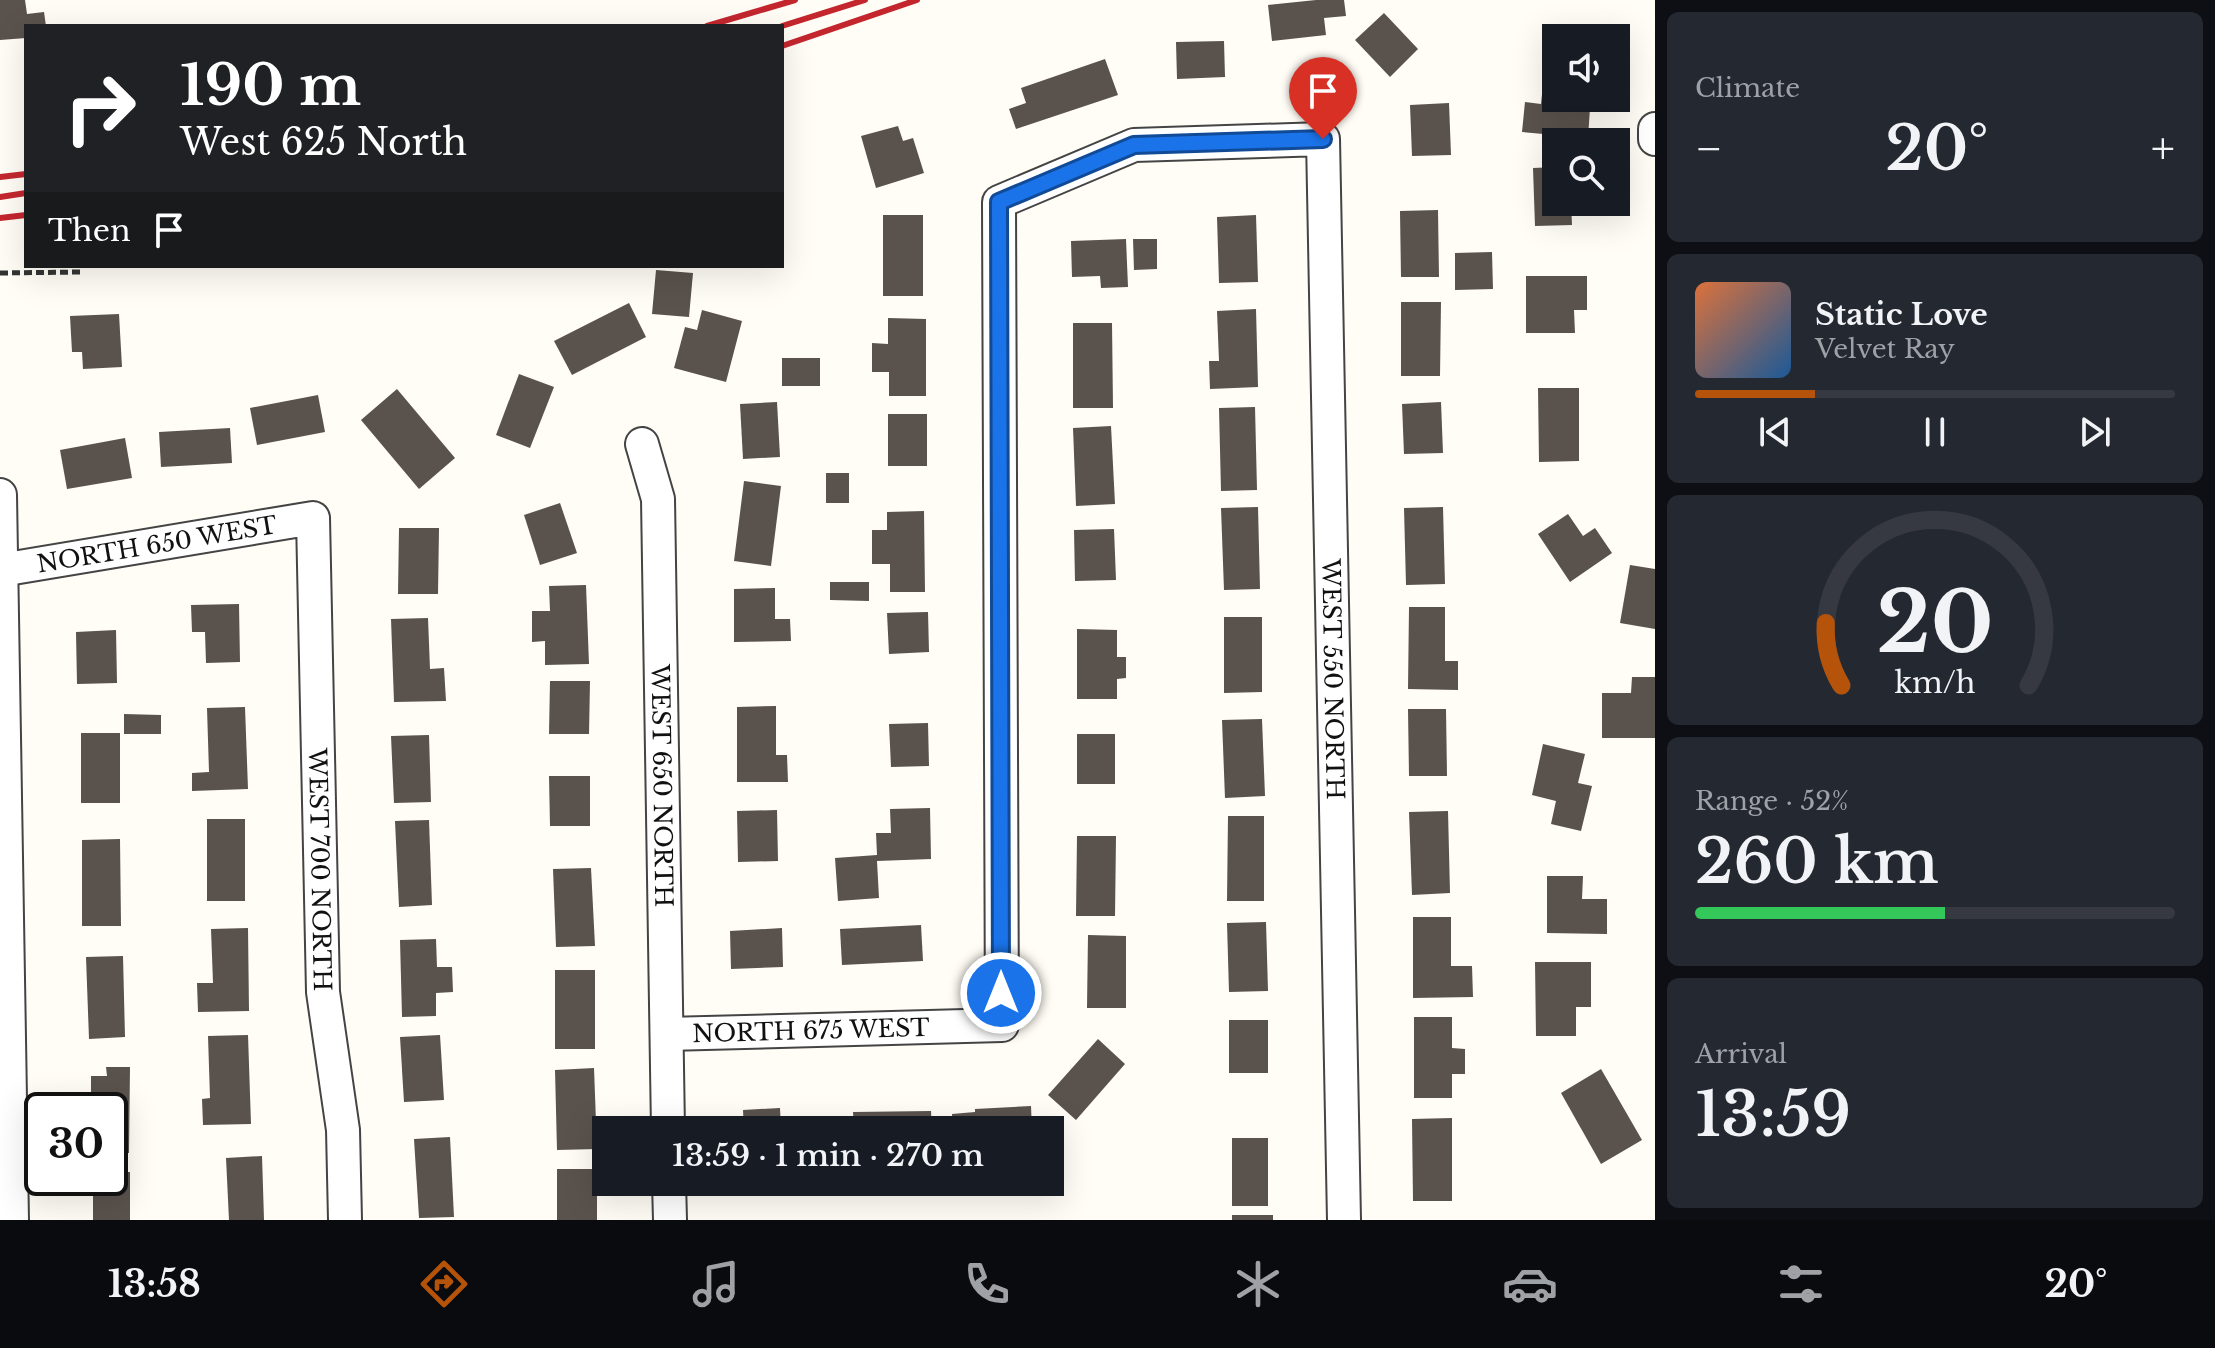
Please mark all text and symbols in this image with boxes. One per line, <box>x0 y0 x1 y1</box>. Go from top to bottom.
map controls <box>1542 24 1630 216</box>
button: sound <box>1542 24 1630 112</box>
text: 190 m <box>180 51 361 120</box>
icon: right <box>48 56 152 160</box>
pin <box>1289 57 1357 139</box>
icon: arrive <box>1301 69 1345 113</box>
text: Climate <box>1695 72 1800 104</box>
text: 20° <box>1885 112 1988 186</box>
text: West 625 North <box>180 120 467 165</box>
text: − <box>1695 121 1723 176</box>
text: + <box>2151 121 2175 176</box>
button: search <box>1542 128 1630 216</box>
icon: arrive <box>147 208 191 252</box>
text: Then <box>48 212 131 249</box>
text: Static Love <box>1815 296 1988 333</box>
text: Velvet Ray <box>1815 333 1955 365</box>
icon: previous <box>1753 410 1797 454</box>
icon: pause <box>1913 410 1957 454</box>
icon: next <box>2073 410 2117 454</box>
street label: NORTH 650 WEST <box>35 510 279 578</box>
street label: WEST 550 NORTH <box>1317 557 1350 800</box>
text: 20 <box>1877 571 1993 674</box>
street label: WEST 650 NORTH <box>646 663 679 907</box>
text: km/h <box>1894 665 1976 701</box>
street label: WEST 700 NORTH <box>303 747 337 992</box>
text: Range · 52% <box>1695 785 1849 817</box>
text: 260 km <box>1695 825 1939 899</box>
position arrow <box>959 951 1043 1035</box>
street label: NORTH 675 WEST <box>692 1012 930 1048</box>
text: Arrival <box>1695 1038 1787 1070</box>
text: 13:59 <box>1695 1078 1851 1152</box>
speed limit sign: 30 <box>24 1092 128 1196</box>
text: 13:59 · 1 min · 270 m <box>672 1137 984 1174</box>
icon: directions <box>416 1256 472 1312</box>
icon: music <box>688 1256 744 1312</box>
icon: phone <box>959 1256 1015 1312</box>
icon: climate <box>1230 1256 1286 1312</box>
icon: car <box>1502 1256 1558 1312</box>
icon: filters <box>1773 1256 1829 1312</box>
text: 13:58 <box>108 1262 201 1307</box>
text: 20° <box>2045 1262 2107 1307</box>

